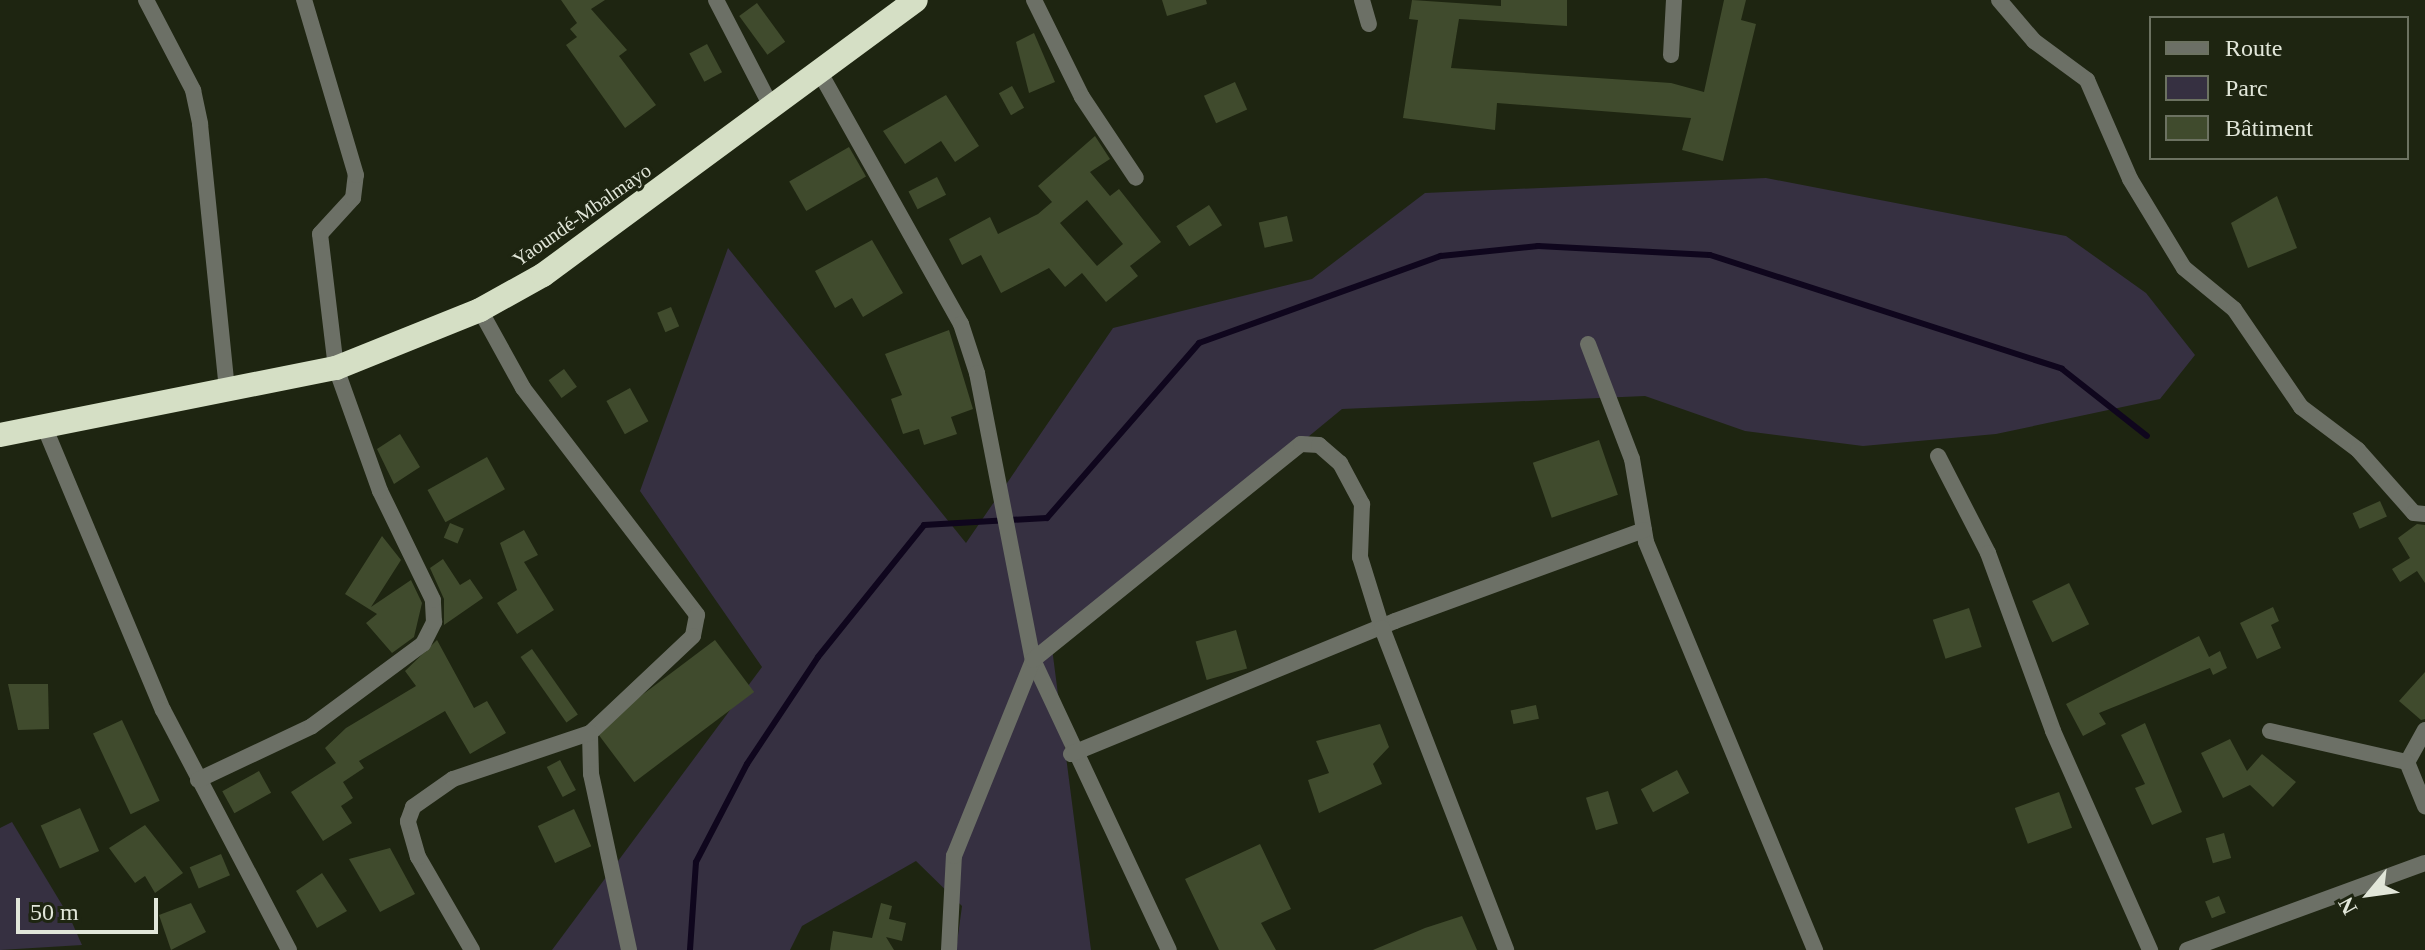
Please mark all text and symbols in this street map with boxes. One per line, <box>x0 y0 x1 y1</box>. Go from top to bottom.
legend <box>2149 16 2409 160</box>
text: Route <box>2225 35 2282 61</box>
text: Parc <box>2225 75 2268 101</box>
text: Bâtiment <box>2225 115 2313 141</box>
street label: Yaoundé-Mbalmayo <box>508 158 656 272</box>
north arrow <box>2329 854 2409 934</box>
scale bar <box>20 882 162 932</box>
text: N <box>2333 893 2362 919</box>
text: 50 m <box>30 899 79 925</box>

